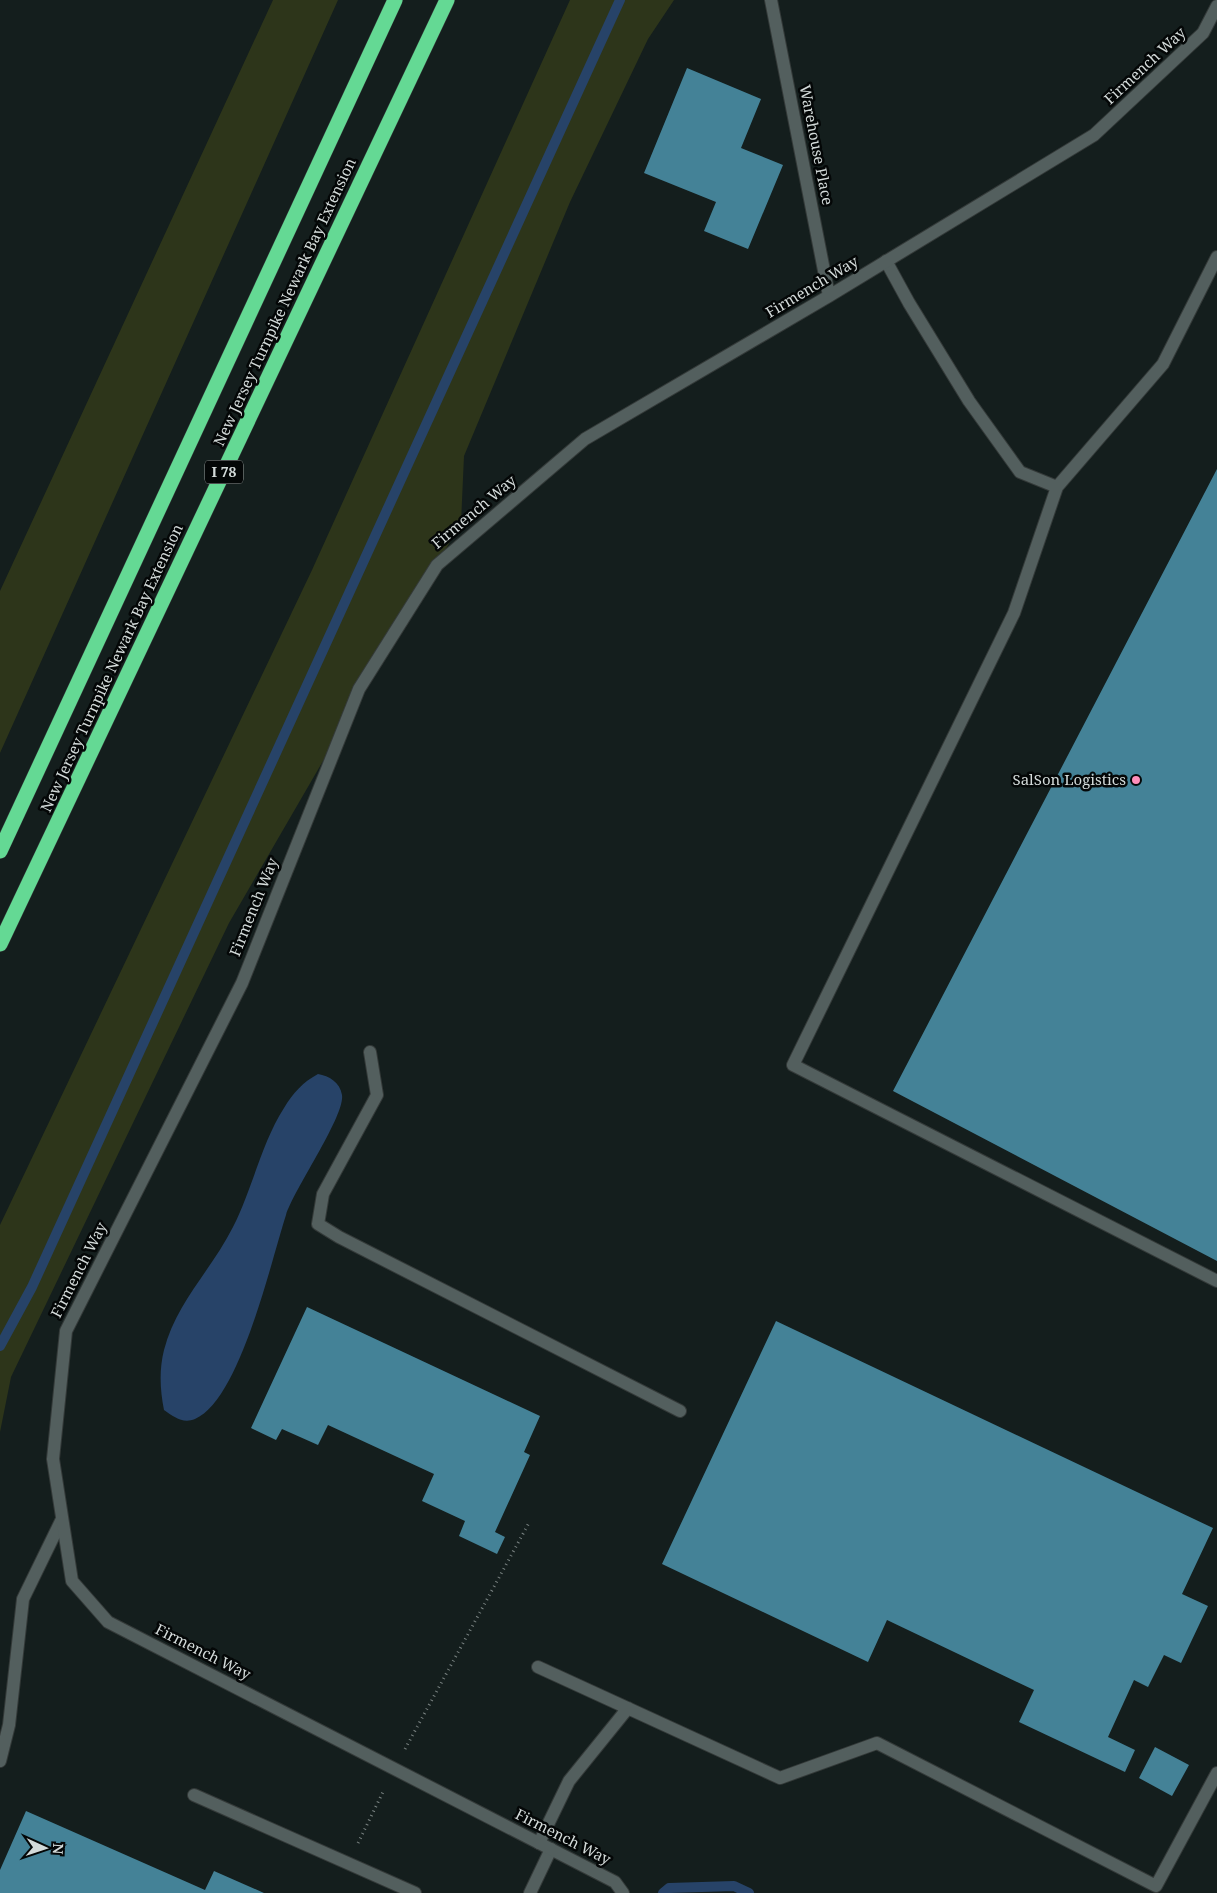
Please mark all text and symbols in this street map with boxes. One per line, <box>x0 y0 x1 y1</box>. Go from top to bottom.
street label: Firmench Way <box>1099 22 1190 108</box>
street label: Warehouse Place <box>796 83 838 207</box>
street label: New Jersey Turnpike Newark Bay Extension <box>208 154 360 449</box>
street label: Firmench Way <box>761 250 862 322</box>
road number: I 78 <box>205 461 243 484</box>
street label: Firmench Way <box>427 470 520 553</box>
street label: New Jersey Turnpike Newark Bay Extension <box>35 520 187 815</box>
place label: SalSon Logistics <box>1012 769 1126 789</box>
marker: SalSon Logistics <box>1130 774 1142 786</box>
street label: Firmench Way <box>224 854 282 959</box>
street label: Firmench Way <box>45 1218 111 1321</box>
street label: Firmench Way <box>152 1618 255 1684</box>
street label: Firmench Way <box>512 1803 615 1869</box>
north arrow <box>20 1823 70 1873</box>
text: N <box>49 1843 68 1855</box>

